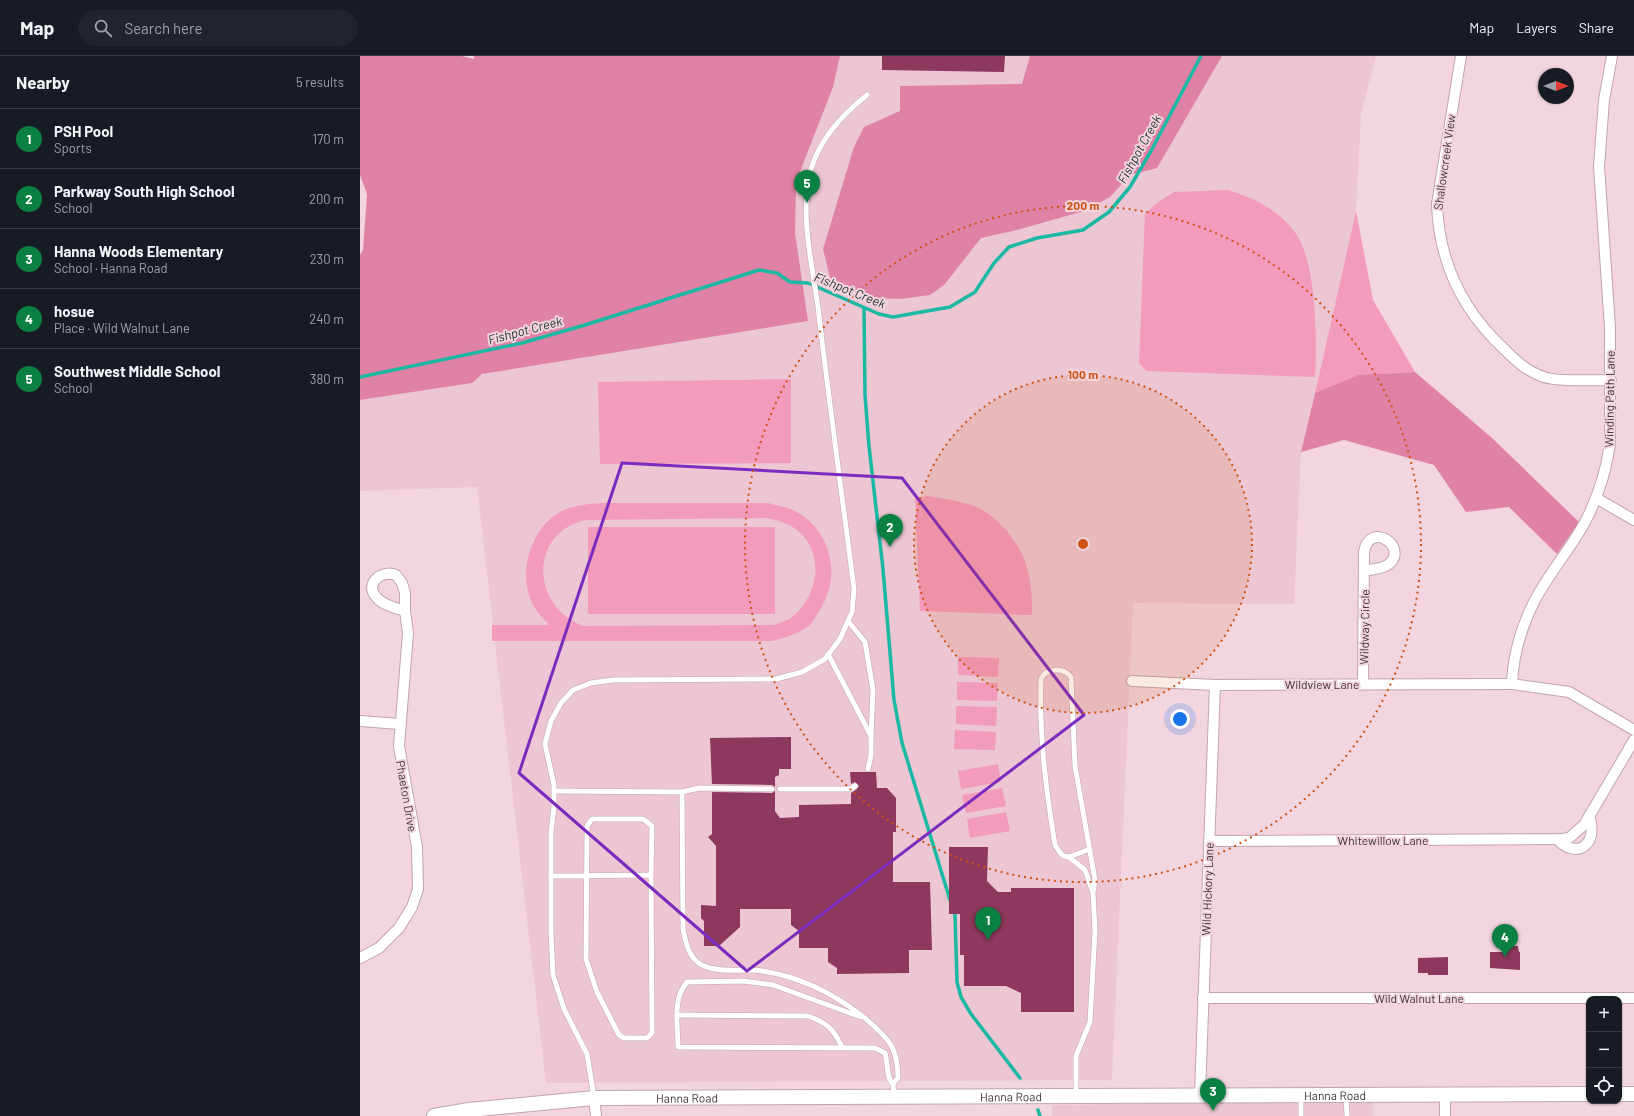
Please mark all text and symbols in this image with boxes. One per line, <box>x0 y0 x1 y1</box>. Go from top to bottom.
search box <box>78 10 358 46</box>
text: Map <box>20 16 54 39</box>
icon: search <box>92 17 114 39</box>
text: Search here <box>124 19 202 37</box>
text: Map <box>1469 19 1494 36</box>
text: Layers <box>1516 19 1557 36</box>
text: Share <box>1579 19 1614 36</box>
north arrow <box>1538 68 1574 104</box>
text: Nearby <box>16 72 70 92</box>
text: 5 results <box>296 74 344 90</box>
water label: Fishpot Creek <box>1114 111 1165 186</box>
street label: Shallowcreek View <box>1430 113 1458 211</box>
text: PSH Pool <box>54 122 113 140</box>
text: 1 <box>27 131 31 147</box>
text: 170 m <box>313 131 344 147</box>
text: Sports <box>54 140 92 156</box>
pin: 5 <box>794 170 820 203</box>
text: Parkway South High School <box>54 182 235 200</box>
text: 2 <box>25 191 33 207</box>
text: 200 m <box>309 191 344 207</box>
text: 200 m <box>1067 198 1099 212</box>
text: School <box>54 200 92 216</box>
text: Hanna Woods Elementary <box>54 242 223 260</box>
text: 3 <box>25 251 33 267</box>
text: 230 m <box>310 251 344 267</box>
text: School · Hanna Road <box>54 260 168 276</box>
water label: Fishpot Creek <box>812 268 889 312</box>
text: hosue <box>54 302 94 320</box>
text: 4 <box>25 311 33 327</box>
text: 240 m <box>309 311 344 327</box>
water label: Fishpot Creek <box>486 312 564 348</box>
text: Place · Wild Walnut Lane <box>54 320 190 336</box>
street label: Winding Path Lane <box>1601 350 1617 448</box>
text: Southwest Middle School <box>54 362 220 380</box>
text: 100 m <box>1068 367 1098 381</box>
text: 5 <box>25 371 33 387</box>
text: 380 m <box>310 371 344 387</box>
text: School <box>54 380 92 396</box>
pin: 2 <box>877 514 903 547</box>
centre of rings <box>1076 537 1090 551</box>
street label: Wildway Circle <box>1356 589 1372 665</box>
street label: Wildview Lane <box>1285 677 1359 691</box>
your location <box>1170 709 1190 729</box>
street label: Phaeton Drive <box>394 759 420 833</box>
street label: Whitewillow Lane <box>1338 833 1428 847</box>
street label: Wild Hickory Lane <box>1198 842 1216 936</box>
pin: 1 <box>975 907 1001 940</box>
pin: 4 <box>1492 924 1518 957</box>
street label: Wild Walnut Lane <box>1374 991 1464 1005</box>
map controls <box>1586 996 1622 1104</box>
button: + <box>1586 996 1622 1032</box>
button: − <box>1586 1032 1622 1068</box>
button: locate <box>1586 1068 1622 1104</box>
pin: 3 <box>1200 1078 1226 1111</box>
street label: Hanna Road <box>1304 1088 1366 1102</box>
street label: Hanna Road <box>980 1089 1042 1103</box>
street label: Hanna Road <box>656 1091 718 1105</box>

